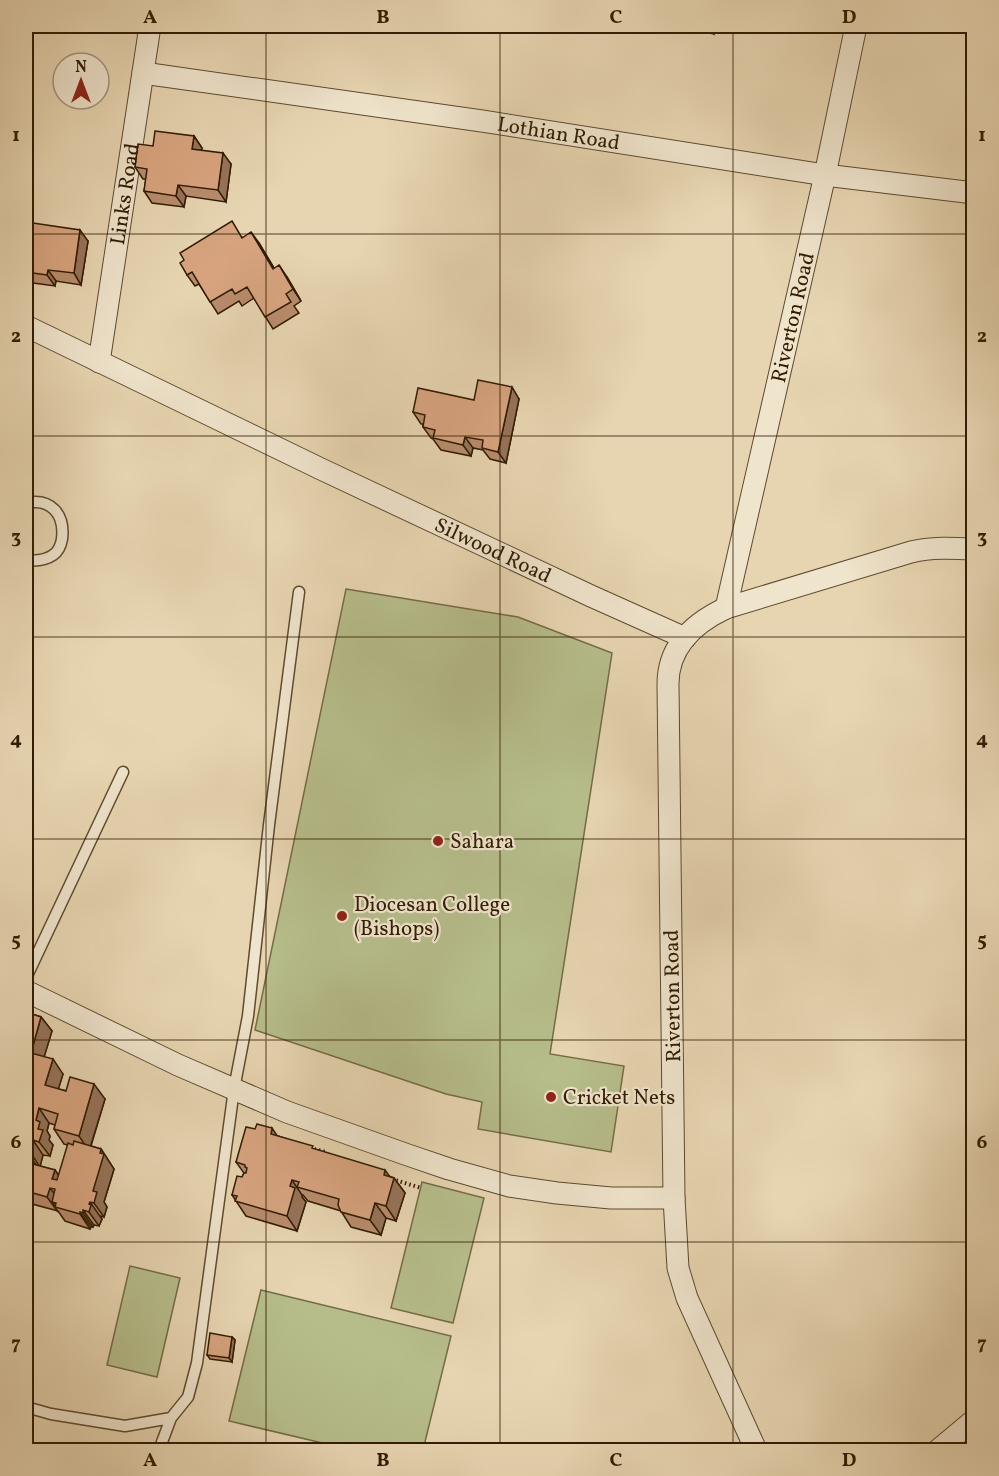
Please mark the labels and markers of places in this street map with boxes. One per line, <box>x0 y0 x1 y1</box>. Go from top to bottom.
place label: Sahara <box>450 828 514 857</box>
marker: Sahara <box>431 834 445 848</box>
place label: Diocesan College (Bishops) <box>354 891 510 944</box>
marker: Diocesan College (Bishops) <box>335 909 349 923</box>
place label: Cricket Nets <box>563 1084 675 1113</box>
marker: Cricket Nets <box>544 1090 558 1104</box>

